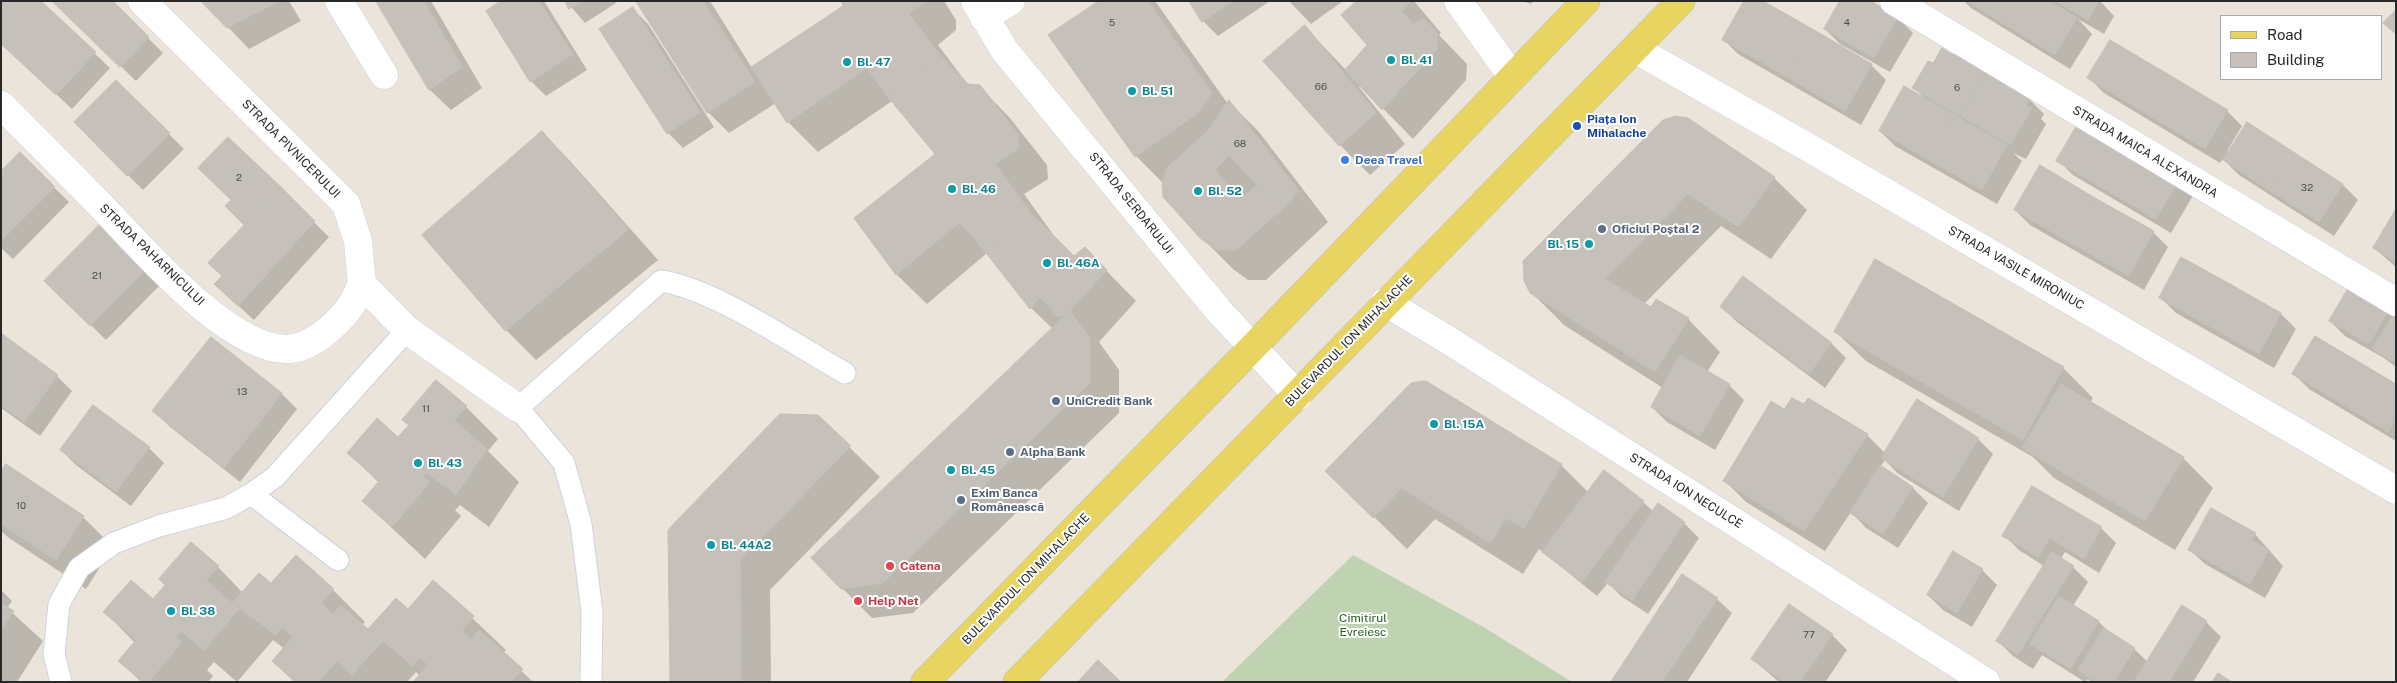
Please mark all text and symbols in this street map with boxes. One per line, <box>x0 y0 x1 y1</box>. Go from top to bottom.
legend <box>2220 15 2382 80</box>
house number: 5 <box>1109 17 1115 29</box>
house number: 4 <box>1844 17 1850 29</box>
text: Road <box>2267 26 2303 43</box>
text: Building <box>2267 51 2325 68</box>
place label: Bl. 41 <box>1401 53 1432 67</box>
marker: Bl. 41 <box>1385 54 1397 66</box>
place label: Bl. 47 <box>857 55 891 69</box>
marker: Bl. 47 <box>841 56 853 68</box>
house number: 66 <box>1315 81 1327 93</box>
house number: 6 <box>1954 82 1960 94</box>
place label: Bl. 51 <box>1142 84 1173 98</box>
marker: Bl. 51 <box>1126 85 1138 97</box>
street label: STRADA PIVNICERULUI <box>239 97 343 201</box>
street label: STRADA MAICA ALEXANDRA <box>2070 103 2220 201</box>
place label: Piața Ion Mihalache <box>1587 112 1646 140</box>
marker: Piața Ion Mihalache <box>1571 120 1583 132</box>
house number: 68 <box>1234 138 1246 150</box>
street label: STRADA SERDARULUI <box>1086 150 1176 256</box>
place label: Deea Travel <box>1355 153 1422 167</box>
marker: Deea Travel <box>1339 154 1351 166</box>
house number: 2 <box>236 172 242 184</box>
place label: Bl. 46 <box>962 182 996 196</box>
house number: 32 <box>2301 182 2313 194</box>
marker: Bl. 46 <box>946 183 958 195</box>
place label: Bl. 52 <box>1208 184 1242 198</box>
marker: Bl. 52 <box>1192 185 1204 197</box>
street label: STRADA PAHARNICULUI <box>97 201 207 309</box>
place label: Oficiul Poștal 2 <box>1612 222 1699 236</box>
marker: Oficiul Poștal 2 <box>1596 223 1608 235</box>
street label: STRADA VASILE MIRONIUC <box>1945 223 2087 313</box>
place label: Bl. 15 <box>1548 237 1579 251</box>
marker: Bl. 15 <box>1583 238 1595 250</box>
place label: Bl. 46A <box>1057 256 1100 270</box>
marker: Bl. 46A <box>1041 257 1053 269</box>
house number: 21 <box>92 270 102 282</box>
street label: BULEVARDUL ION MIHALACHE <box>1282 272 1416 410</box>
house number: 13 <box>237 386 247 398</box>
place label: UniCredit Bank <box>1066 394 1153 408</box>
marker: UniCredit Bank <box>1050 395 1062 407</box>
house number: 11 <box>422 403 430 415</box>
place label: Bl. 15A <box>1444 417 1484 431</box>
marker: Bl. 15A <box>1428 418 1440 430</box>
place label: Alpha Bank <box>1020 445 1086 459</box>
marker: Alpha Bank <box>1004 446 1016 458</box>
street label: STRADA ION NECULCE <box>1627 450 1745 532</box>
place label: Bl. 43 <box>428 456 462 470</box>
marker: Bl. 43 <box>412 457 424 469</box>
place label: Bl. 45 <box>961 463 995 477</box>
marker: Bl. 45 <box>945 464 957 476</box>
place label: Exim Banca Românească <box>971 486 1044 514</box>
marker: Exim Banca Românească <box>955 494 967 506</box>
house number: 10 <box>16 500 26 512</box>
street label: BULEVARDUL ION MIHALACHE <box>959 510 1093 648</box>
place label: Bl. 44A2 <box>721 538 771 552</box>
marker: Bl. 44A2 <box>705 539 717 551</box>
place label: Catena <box>900 559 941 573</box>
marker: Catena <box>884 560 896 572</box>
place label: Help Net <box>868 594 919 608</box>
marker: Help Net <box>852 595 864 607</box>
place label: Bl. 38 <box>181 604 215 618</box>
marker: Bl. 38 <box>165 605 177 617</box>
park label: Cimitirul Evreiesc <box>1339 611 1387 639</box>
house number: 77 <box>1803 629 1815 641</box>

